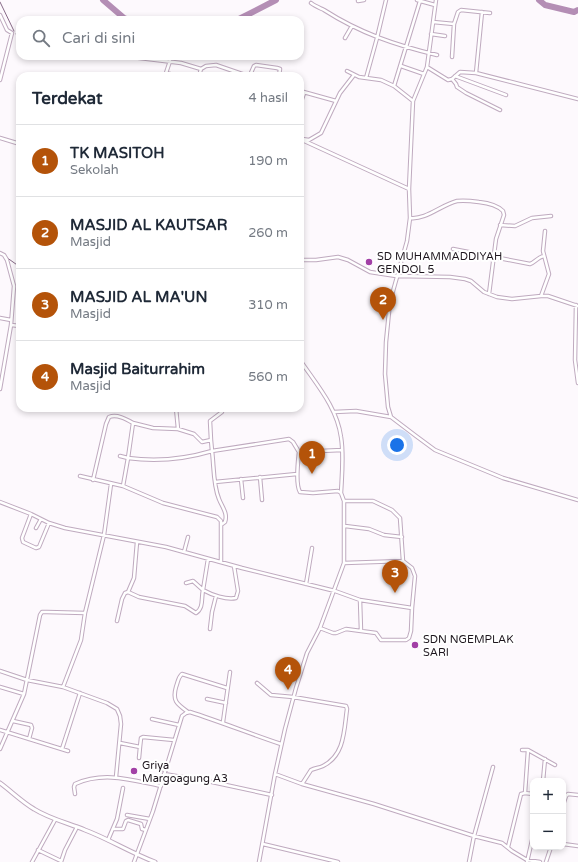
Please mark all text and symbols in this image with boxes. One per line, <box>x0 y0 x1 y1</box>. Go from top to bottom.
search box <box>16 16 304 60</box>
icon: search <box>30 27 52 49</box>
text: Cari di sini <box>62 29 135 47</box>
text: Terdekat <box>32 88 102 109</box>
text: 4 hasil <box>249 90 288 106</box>
text: TK MASITOH <box>70 144 165 162</box>
text: 1 <box>41 153 49 169</box>
text: 190 m <box>248 153 288 169</box>
text: Sekolah <box>70 162 119 178</box>
text: MASJID AL KAUTSAR <box>70 216 227 234</box>
text: 2 <box>41 225 49 241</box>
text: 260 m <box>248 225 288 241</box>
text: Masjid <box>70 234 111 250</box>
place label: SD MUHAMMADDIYAH GENDOL 5 <box>377 250 502 276</box>
marker: SD MUHAMMADDIYAH GENDOL 5 <box>364 257 374 267</box>
pin: 2 <box>370 287 396 320</box>
text: MASJID AL MA'UN <box>70 288 208 306</box>
text: 3 <box>41 297 49 313</box>
text: 310 m <box>248 297 288 313</box>
text: Masjid <box>70 306 111 322</box>
text: Masjid Baiturrahim <box>70 360 205 378</box>
text: 4 <box>41 369 49 385</box>
text: 560 m <box>248 369 288 385</box>
text: Masjid <box>70 378 111 394</box>
your location <box>387 435 407 455</box>
pin: 1 <box>299 441 325 474</box>
pin: 3 <box>382 560 408 593</box>
place label: SDN NGEMPLAK SARI <box>423 633 514 659</box>
marker: SDN NGEMPLAK SARI <box>410 640 420 650</box>
pin: 4 <box>275 657 301 690</box>
place label: Griya Margoagung A3 <box>142 759 228 785</box>
marker: Griya Margoagung A3 <box>129 766 139 776</box>
map controls <box>530 778 566 850</box>
button: + <box>530 778 566 814</box>
button: − <box>530 814 566 850</box>

